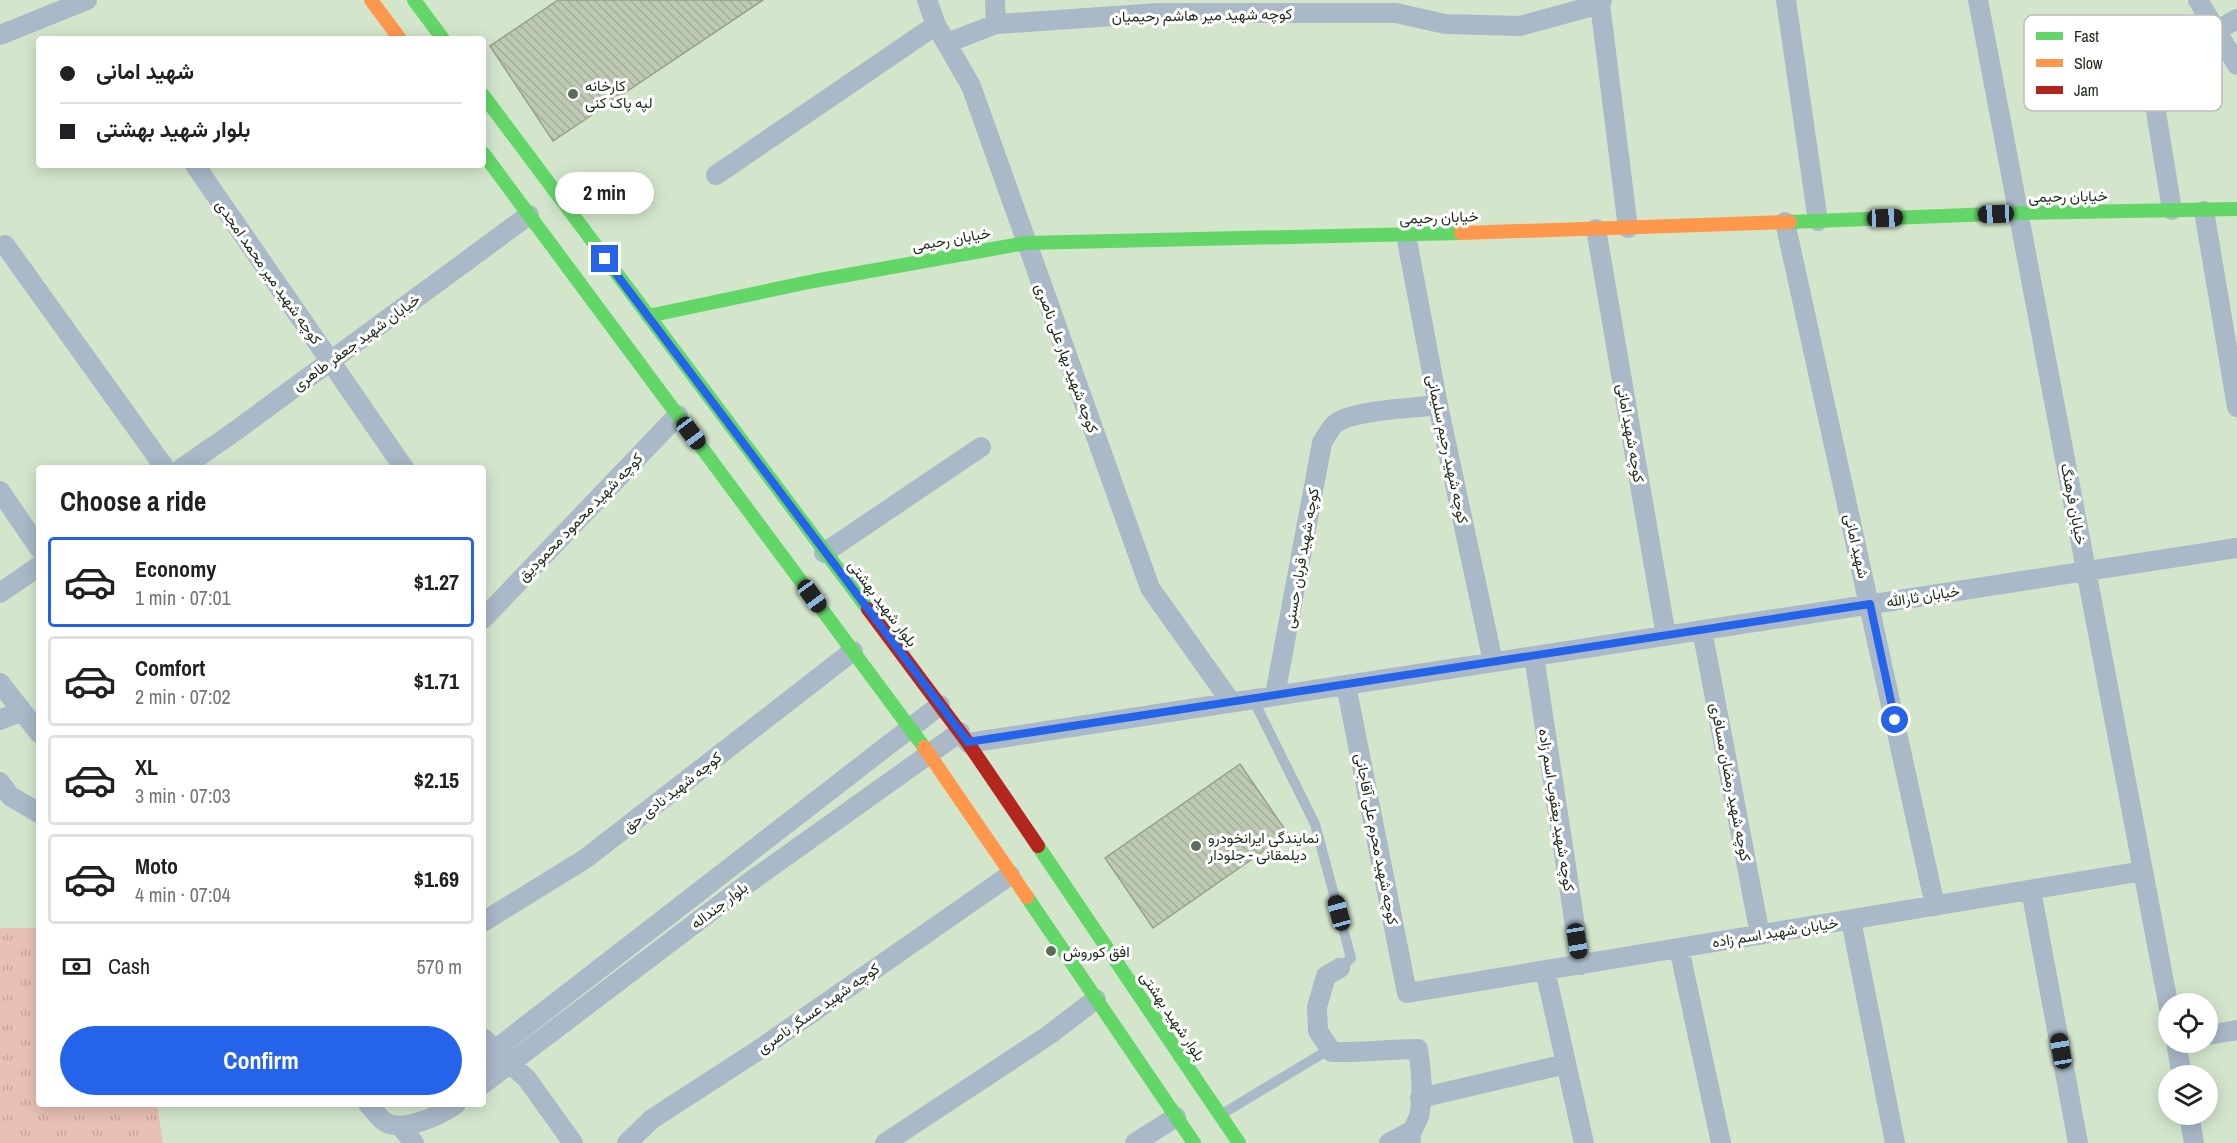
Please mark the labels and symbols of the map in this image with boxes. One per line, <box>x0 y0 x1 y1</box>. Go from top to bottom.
street label: کوچه شهید میر هاشم رحیمیان <box>1112 3 1293 27</box>
legend <box>2024 15 2222 111</box>
text: Fast <box>2074 25 2099 47</box>
text: Slow <box>2074 52 2103 74</box>
place label: کارخانه لپه پاک کنی <box>585 75 653 113</box>
text: Jam <box>2074 79 2099 101</box>
marker: کارخانه لپه پاک کنی <box>566 87 580 101</box>
callout: 2 min <box>556 172 654 214</box>
street label: خیابان رحیمی <box>2028 185 2108 207</box>
street label: کوچه شهید میر محمد امجدی <box>211 195 327 349</box>
car <box>1978 204 2014 224</box>
street label: خیابان رحیمی <box>1399 205 1479 229</box>
car <box>1867 208 1903 228</box>
street label: خیابان رحیمی <box>910 222 992 256</box>
route end <box>591 245 618 272</box>
street label: کوچه شهید بهار علی ناصری <box>1030 280 1104 436</box>
street label: خیابان شهید جعفر طاهری <box>288 288 424 396</box>
street label: کوچه شهید رحیم سلیمانی <box>1422 373 1474 526</box>
street label: کوچه شهید امانی <box>1612 382 1650 484</box>
car <box>673 413 709 453</box>
street label: کوچه شهید محمود محمودیق <box>513 448 647 586</box>
street label: خیابان فرهنگ <box>2056 462 2092 546</box>
street label: کوچه شهید قربان حسنی <box>1278 486 1324 630</box>
street label: شهید امانی <box>1839 512 1875 580</box>
street label: بلوار شهید بهشتی <box>843 555 923 651</box>
car <box>794 576 830 616</box>
street label: خیابان ثارالله <box>1885 580 1961 612</box>
street label: کوچه شهید رمضان مسافری <box>1705 701 1757 863</box>
route start <box>1881 706 1908 733</box>
street label: کوچه شهید یعقوب اسم زاده <box>1534 727 1580 893</box>
street label: کوچه شهید نادی حق <box>618 746 726 837</box>
street label: کوچه شهید محرم علی آقاجانی <box>1350 751 1404 927</box>
place label: نمایندگی ایرانخودرو دیلمقانی - جلودار <box>1207 827 1319 865</box>
marker: نمایندگی ایرانخودرو دیلمقانی - جلودار <box>1189 839 1203 853</box>
street label: بلوار جنداله <box>686 877 752 933</box>
car <box>1326 893 1352 933</box>
street label: خیابان شهید اسم زاده <box>1710 912 1840 952</box>
car <box>1565 922 1589 960</box>
place label: افق کوروش <box>1063 941 1130 962</box>
marker: افق کوروش <box>1044 944 1058 958</box>
street label: کوچه شهید عسگر ناصری <box>753 958 884 1058</box>
street label: بلوار شهید بهشتی <box>1135 967 1211 1065</box>
car <box>2049 1032 2073 1070</box>

